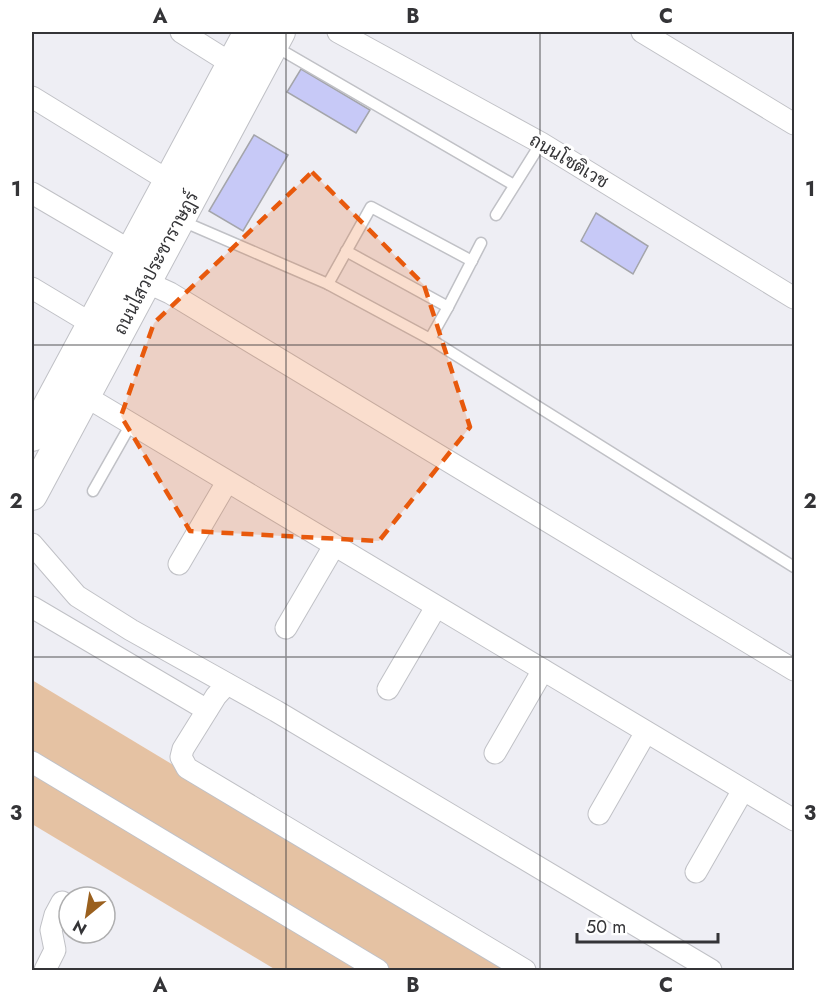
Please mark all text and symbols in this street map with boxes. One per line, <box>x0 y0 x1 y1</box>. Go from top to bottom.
text: A <box>152 2 168 31</box>
text: B <box>406 2 420 31</box>
text: C <box>659 2 673 31</box>
street label: ถนนโชติเวช <box>525 127 613 195</box>
text: 1 <box>11 175 21 204</box>
text: 1 <box>805 175 815 204</box>
street label: ถนนไสวประชาราษฎร์ <box>107 186 205 339</box>
text: 2 <box>9 487 23 516</box>
text: 2 <box>803 487 817 516</box>
text: 3 <box>10 799 22 828</box>
text: 3 <box>804 799 816 828</box>
north arrow <box>57 885 117 945</box>
scale bar <box>577 906 718 944</box>
text: N <box>68 914 91 941</box>
text: 50 m <box>586 914 626 940</box>
text: A <box>152 971 168 1000</box>
text: B <box>406 971 420 1000</box>
text: C <box>659 971 673 1000</box>

